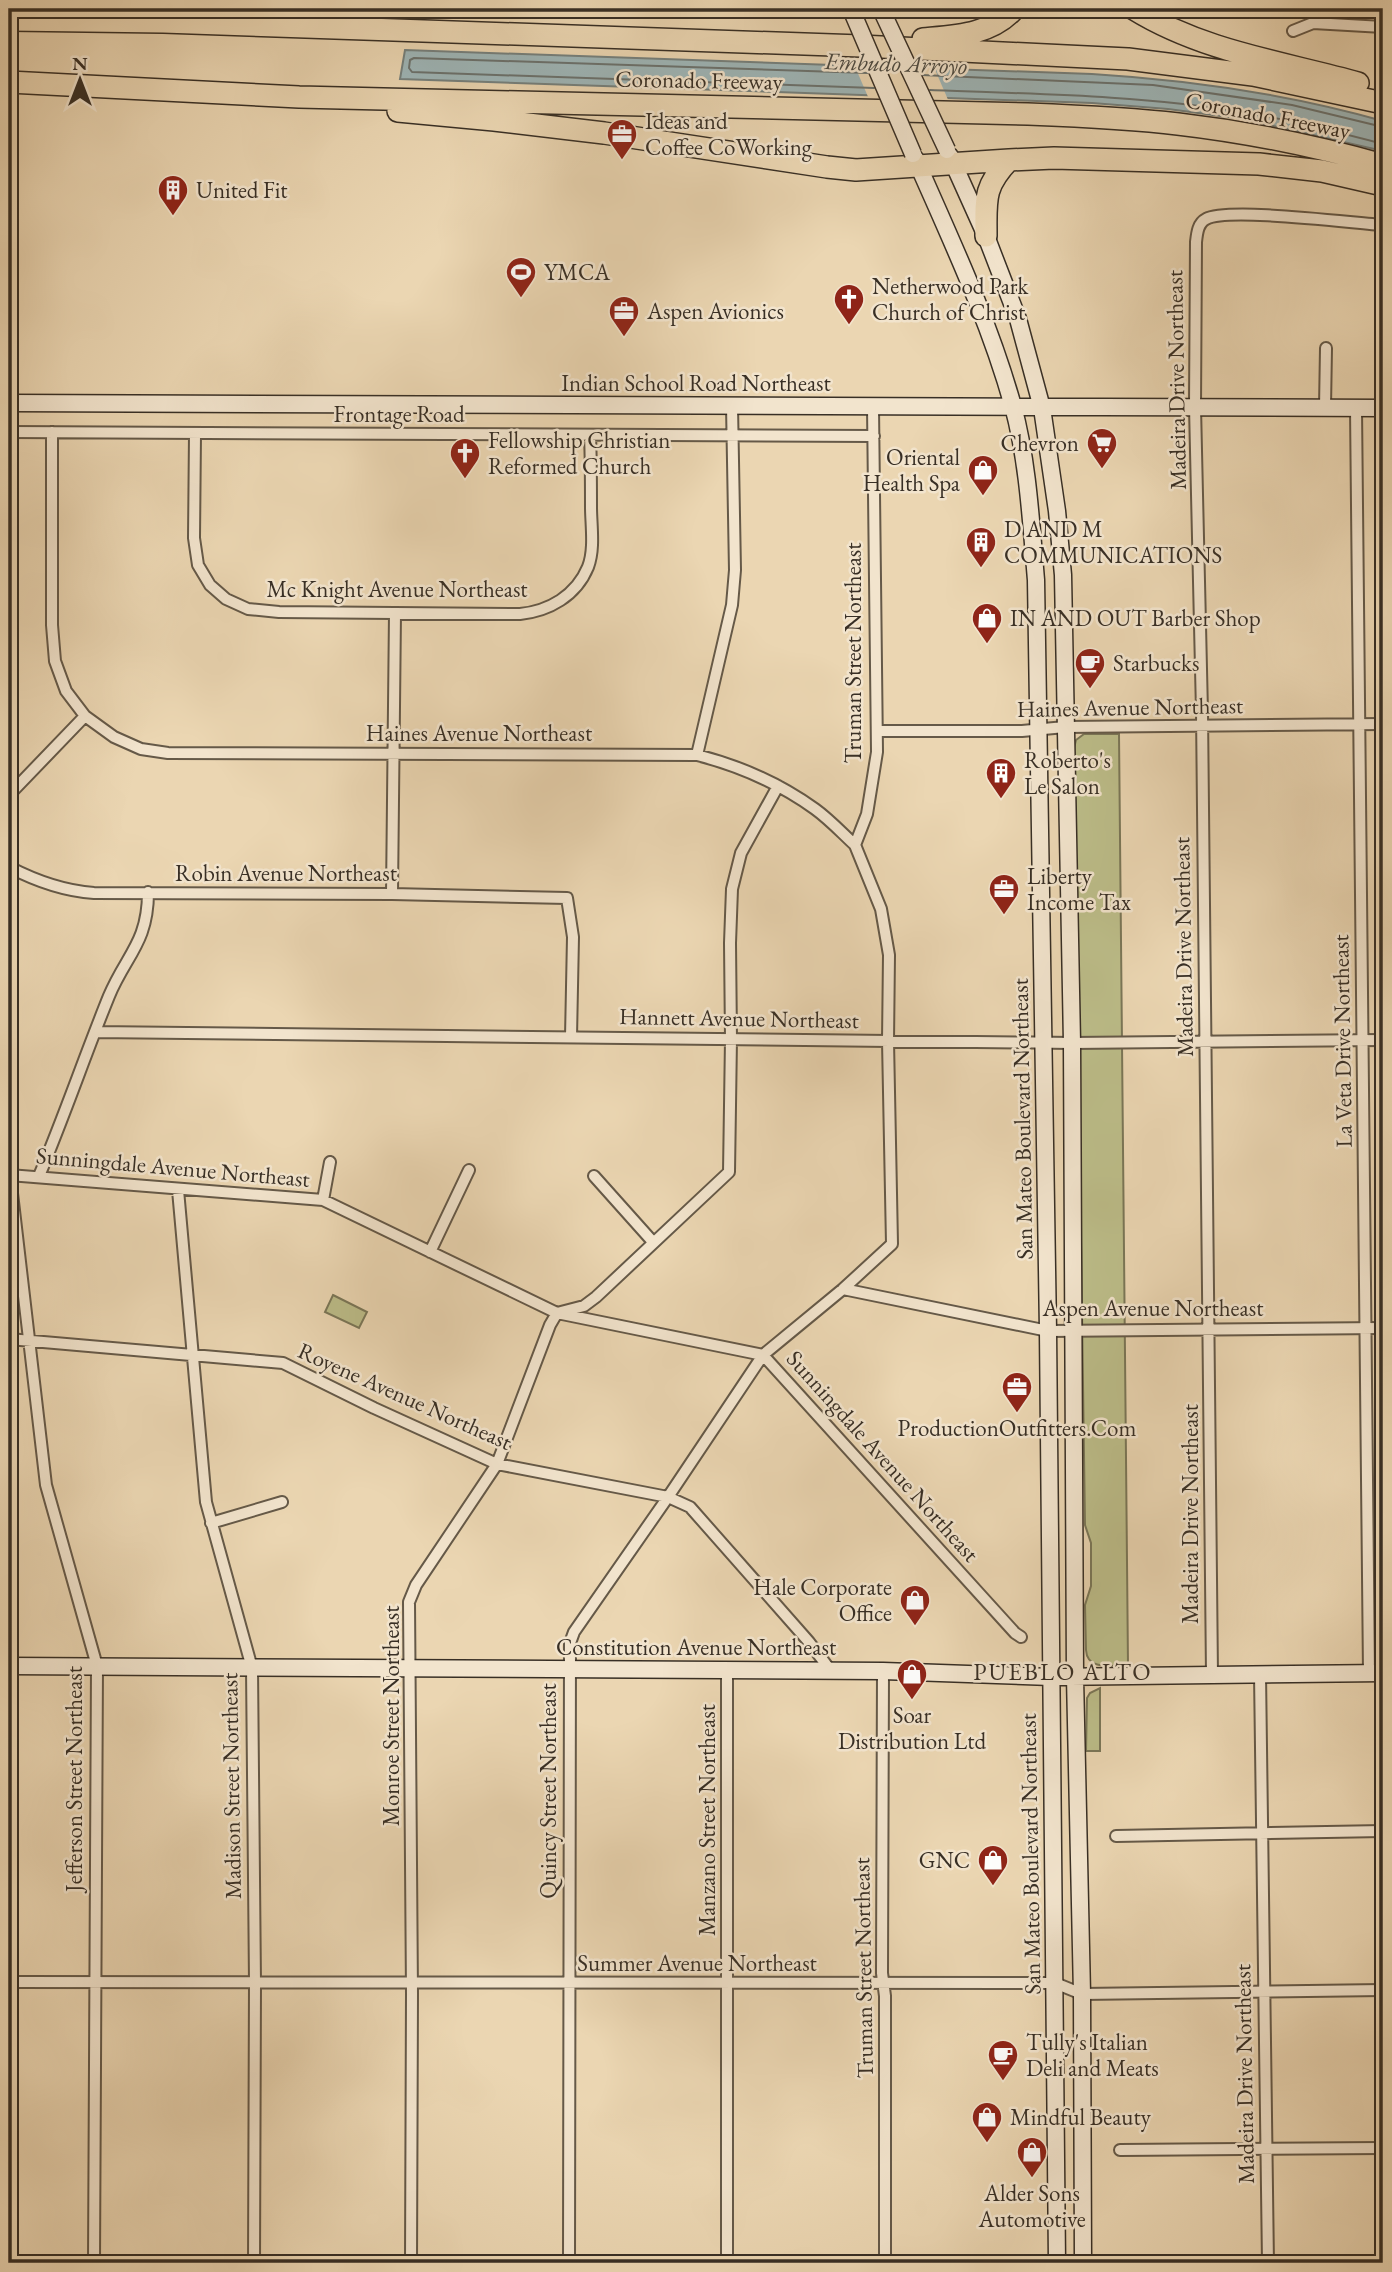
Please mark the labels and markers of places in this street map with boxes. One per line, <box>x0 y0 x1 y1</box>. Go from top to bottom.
place label: Ideas and Coffee CoWorking <box>645 106 813 162</box>
office icon: Ideas and Coffee CoWorking <box>605 117 639 161</box>
building icon: United Fit <box>156 173 190 217</box>
place label: United Fit <box>196 175 288 205</box>
sports icon: YMCA <box>504 255 538 299</box>
place label: YMCA <box>544 257 611 287</box>
place label: Netherwood Park Church of Christ <box>872 271 1029 327</box>
church icon: Netherwood Park Church of Christ <box>832 282 866 326</box>
office icon: Aspen Avionics <box>607 294 641 338</box>
place label: Aspen Avionics <box>646 296 784 326</box>
place label: Fellowship Christian Reformed Church <box>488 425 670 481</box>
supermarket icon: Chevron <box>1085 426 1119 470</box>
place label: Chevron <box>1001 428 1079 458</box>
church icon: Fellowship Christian Reformed Church <box>448 436 482 480</box>
place label: Oriental Health Spa <box>863 442 961 498</box>
shop icon: Oriental Health Spa <box>966 453 1000 497</box>
place label: D AND M COMMUNICATIONS <box>1004 514 1222 570</box>
building icon: D AND M COMMUNICATIONS <box>964 525 998 569</box>
shop icon: IN AND OUT Barber Shop <box>970 601 1004 645</box>
place label: IN AND OUT Barber Shop <box>1010 603 1261 633</box>
cafe icon: Starbucks <box>1073 646 1107 690</box>
place label: Starbucks <box>1113 648 1199 678</box>
place label: Roberto's Le Salon <box>1024 745 1111 801</box>
building icon: Roberto's Le Salon <box>984 756 1018 800</box>
place label: Liberty Income Tax <box>1027 861 1131 917</box>
office icon: Liberty Income Tax <box>987 872 1021 916</box>
office icon: ProductionOutfitters.Com <box>1000 1370 1034 1414</box>
place label: ProductionOutfitters.Com <box>898 1413 1137 1443</box>
place label: Hale Corporate Office <box>753 1572 892 1628</box>
shop icon: Hale Corporate Office <box>898 1583 932 1627</box>
shop icon: Soar Distribution Ltd <box>895 1657 929 1701</box>
place label: Soar Distribution Ltd <box>838 1700 986 1756</box>
shop icon: GNC <box>976 1843 1010 1887</box>
place label: GNC <box>919 1845 970 1875</box>
place label: Tully's Italian Deli and Meats <box>1026 2027 1159 2083</box>
cafe icon: Tully's Italian Deli and Meats <box>986 2038 1020 2082</box>
shop icon: Mindful Beauty <box>970 2100 1004 2144</box>
place label: Mindful Beauty <box>1010 2102 1152 2132</box>
shop icon: Alder Sons Automotive <box>1015 2135 1049 2179</box>
place label: Alder Sons Automotive <box>977 2178 1086 2234</box>

